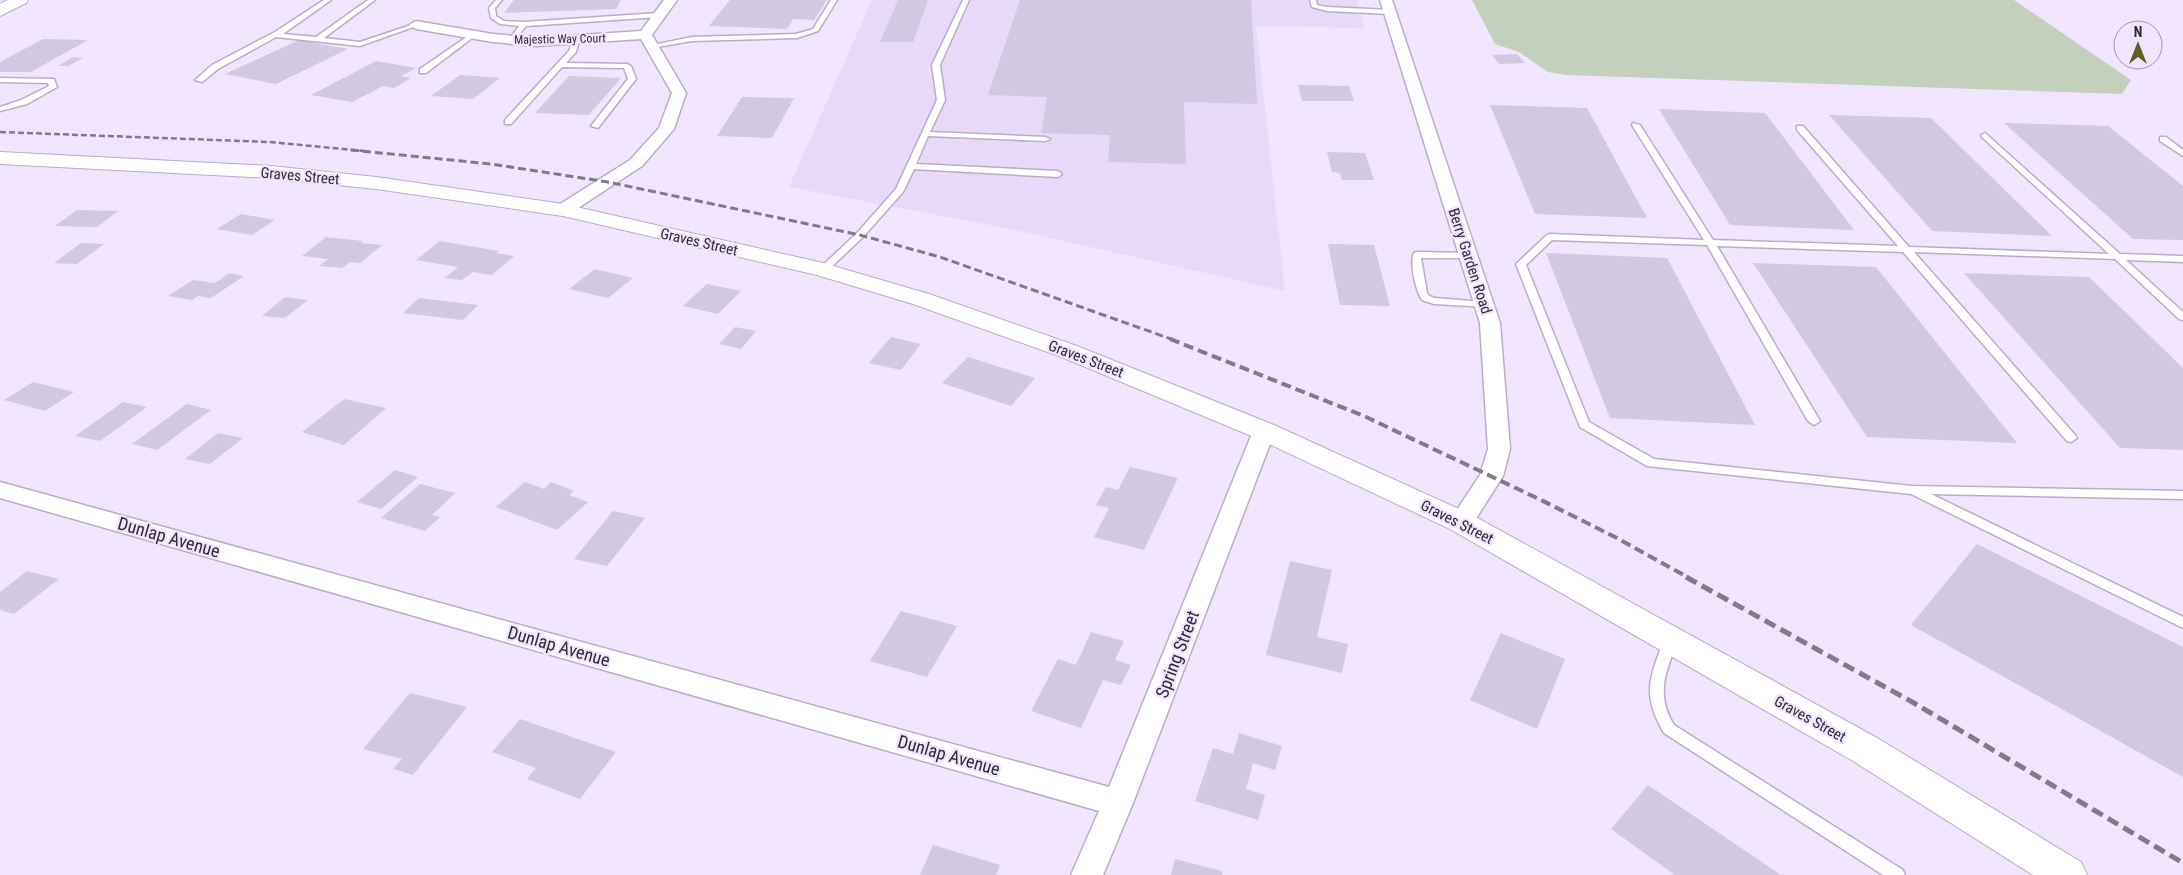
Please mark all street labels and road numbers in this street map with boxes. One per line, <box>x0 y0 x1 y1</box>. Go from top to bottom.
street label: Majestic Way Court <box>514 31 606 47</box>
street label: Graves Street <box>260 164 340 188</box>
street label: Berry Garden Road <box>1444 206 1496 316</box>
street label: Graves Street <box>658 224 740 260</box>
street label: Graves Street <box>1046 336 1126 382</box>
street label: Graves Street <box>1418 496 1496 548</box>
street label: Dunlap Avenue <box>116 512 222 562</box>
street label: Spring Street <box>1151 607 1203 701</box>
street label: Dunlap Avenue <box>506 621 612 671</box>
street label: Graves Street <box>1771 692 1849 746</box>
street label: Dunlap Avenue <box>896 730 1002 780</box>

